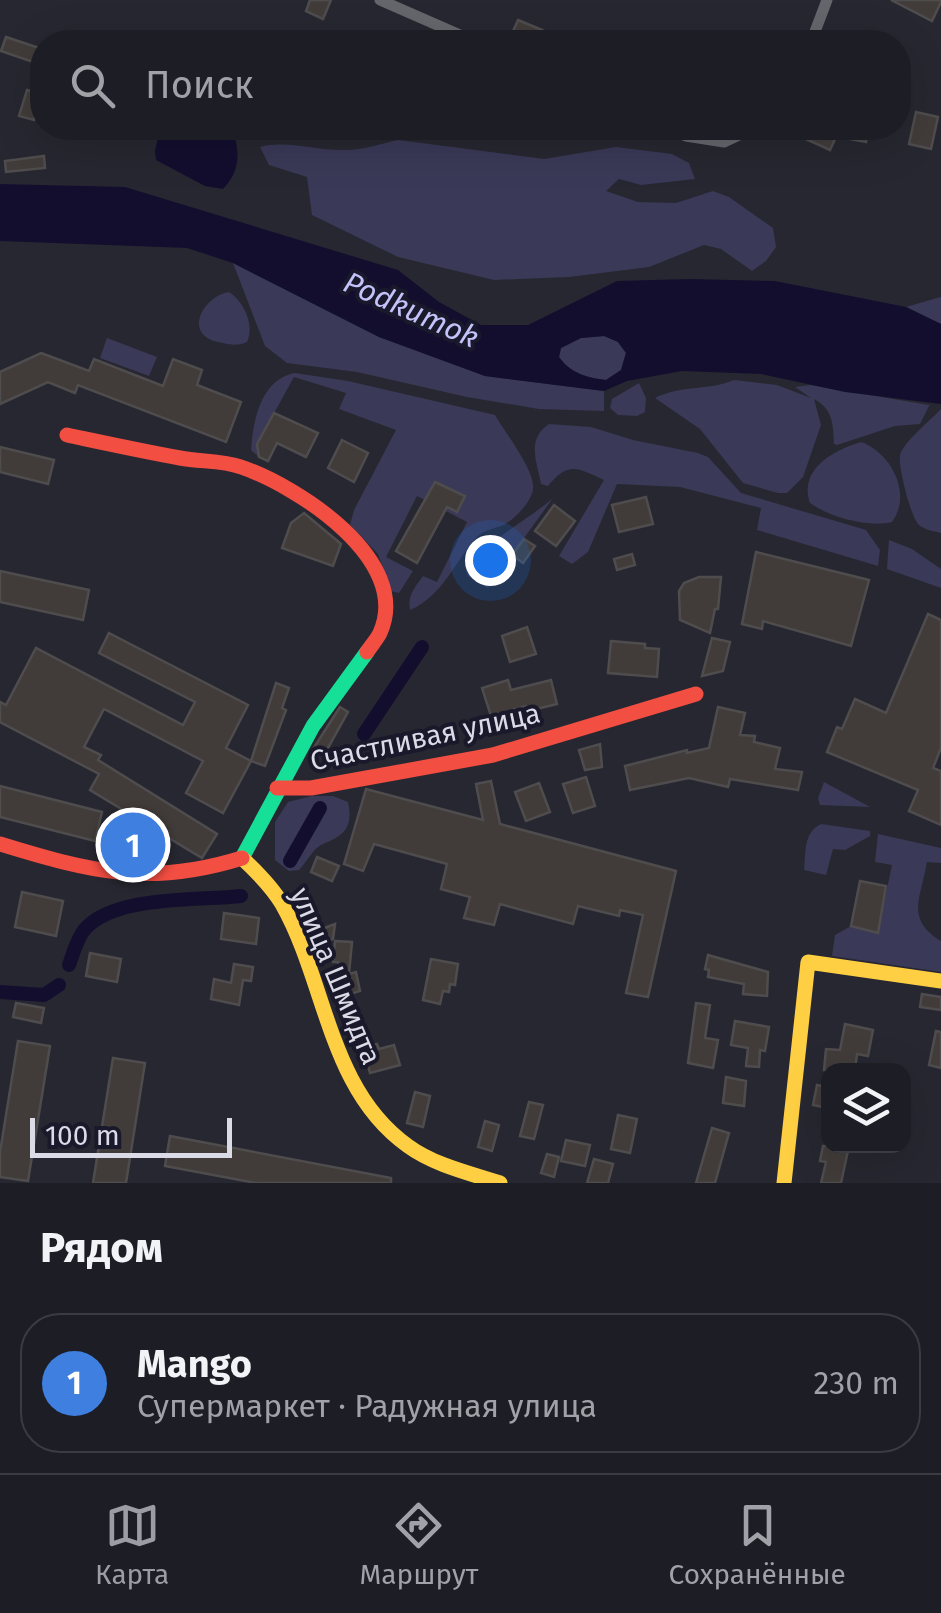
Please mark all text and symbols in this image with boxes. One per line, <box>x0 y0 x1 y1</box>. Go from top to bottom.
search box <box>30 30 911 140</box>
icon: search <box>65 58 120 113</box>
text: Поиск <box>145 62 254 108</box>
water label: Podkumok <box>338 264 484 356</box>
your location <box>465 535 516 586</box>
street label: Счастливая улица <box>307 697 543 777</box>
pin: 1 <box>100 808 166 882</box>
street label: улица Шмидта <box>284 883 388 1069</box>
map controls <box>821 1063 911 1153</box>
button: layers <box>821 1063 911 1153</box>
scale bar <box>30 1113 232 1158</box>
text: 100 m <box>45 1119 120 1152</box>
text: Рядом <box>40 1223 163 1273</box>
text: Mango <box>137 1341 252 1387</box>
text: 1 <box>67 1364 82 1402</box>
text: 230 m <box>814 1364 899 1402</box>
text: Супермаркет · Радужная улица <box>137 1387 597 1425</box>
tab: Карта <box>95 1498 169 1591</box>
tab: Маршрут <box>360 1498 478 1591</box>
tab: Сохранённые <box>669 1498 846 1591</box>

